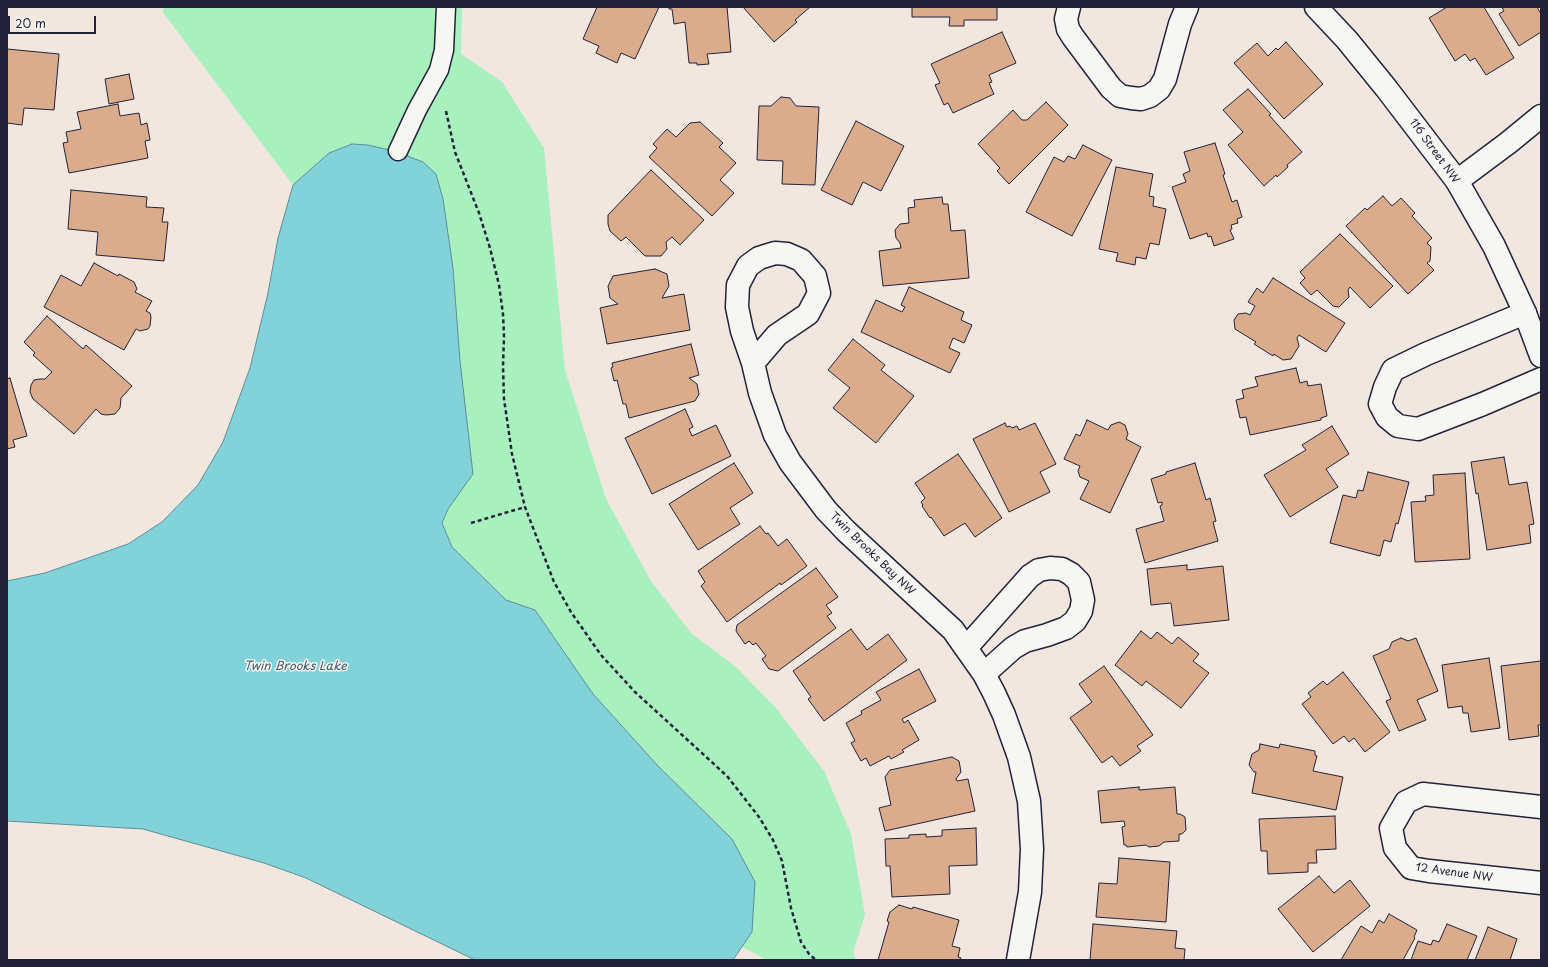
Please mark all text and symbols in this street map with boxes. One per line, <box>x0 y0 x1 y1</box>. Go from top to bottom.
scale bar <box>10 8 98 34</box>
text: 20 m <box>15 14 46 32</box>
street label: 116 Street NW <box>1406 116 1462 186</box>
street label: Twin Brooks Bay NW <box>827 510 917 598</box>
water label: Twin Brooks Lake <box>243 660 347 674</box>
street label: 12 Avenue NW <box>1415 861 1493 885</box>

